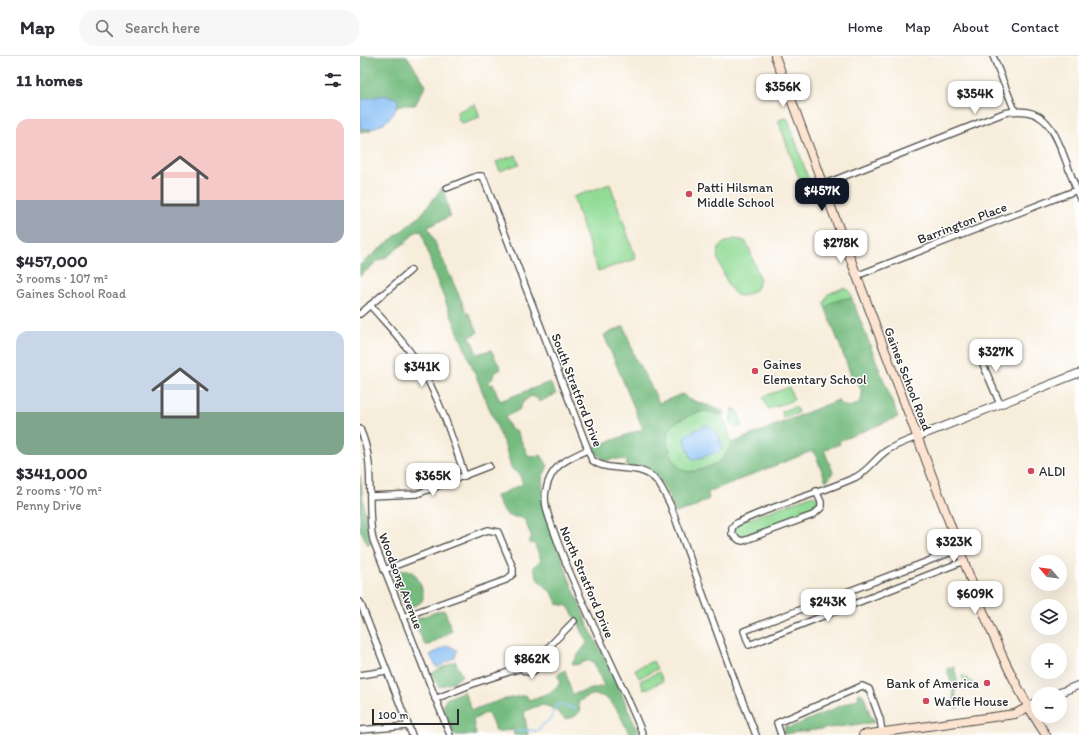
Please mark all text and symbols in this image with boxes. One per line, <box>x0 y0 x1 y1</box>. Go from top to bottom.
search box <box>79 10 359 46</box>
text: Map <box>20 16 55 39</box>
icon: search <box>93 17 115 39</box>
text: Search here <box>125 19 200 37</box>
text: Home <box>848 19 883 36</box>
text: Map <box>905 19 931 36</box>
text: About <box>953 19 989 36</box>
text: Contact <box>1011 19 1059 36</box>
icon: filters <box>322 69 344 91</box>
text: 11 homes <box>16 70 83 90</box>
pin: $356K <box>755 74 811 108</box>
text: $356K <box>765 79 801 94</box>
pin: $354K <box>947 81 1003 115</box>
text: $354K <box>957 86 993 101</box>
icon: home <box>144 145 216 217</box>
pin: $457K <box>794 178 850 212</box>
place label: Patti Hilsman Middle School <box>697 180 775 210</box>
text: $457K <box>804 183 840 198</box>
marker: Patti Hilsman Middle School <box>684 189 694 199</box>
street label: Barrington Place <box>915 199 1009 247</box>
pin: $278K <box>813 230 869 264</box>
text: $278K <box>823 235 859 250</box>
text: $457,000 <box>16 251 88 271</box>
text: 3 rooms · 107 m² <box>16 271 108 286</box>
text: Gaines School Road <box>16 286 126 301</box>
street label: Gaines School Road <box>881 325 935 433</box>
street label: South Stratford Drive <box>548 331 606 449</box>
pin: $327K <box>968 339 1024 373</box>
text: $327K <box>978 344 1014 359</box>
pin: $341K <box>394 354 450 388</box>
icon: home <box>144 357 216 429</box>
place label: Gaines Elementary School <box>763 357 867 387</box>
text: $341K <box>404 359 440 374</box>
marker: Gaines Elementary School <box>750 366 760 376</box>
text: $341,000 <box>16 463 87 483</box>
pin: $365K <box>405 463 461 497</box>
place label: ALDI <box>1039 464 1066 479</box>
marker: ALDI <box>1026 466 1036 476</box>
text: $365K <box>415 468 451 483</box>
text: 2 rooms · 70 m² <box>16 483 102 498</box>
text: Penny Drive <box>16 498 82 513</box>
street label: North Stratford Drive <box>557 524 617 640</box>
pin: $323K <box>926 529 982 563</box>
street label: Woodsong Avenue <box>376 531 426 631</box>
text: $323K <box>936 534 972 549</box>
north arrow <box>1031 555 1067 591</box>
map controls <box>1031 555 1067 723</box>
pin: $609K <box>947 581 1003 615</box>
text: $609K <box>957 586 993 601</box>
pin: $243K <box>800 589 856 623</box>
text: $243K <box>810 594 846 609</box>
button: layers <box>1031 599 1067 635</box>
button: + <box>1031 643 1067 679</box>
pin: $862K <box>504 646 560 680</box>
text: $862K <box>514 651 550 666</box>
place label: Bank of America <box>886 676 980 691</box>
marker: Bank of America <box>982 678 992 688</box>
button: − <box>1031 687 1067 723</box>
place label: Waffle House <box>934 694 1008 709</box>
marker: Waffle House <box>921 696 931 706</box>
scale bar <box>372 707 459 726</box>
text: 100 m <box>378 709 408 722</box>

